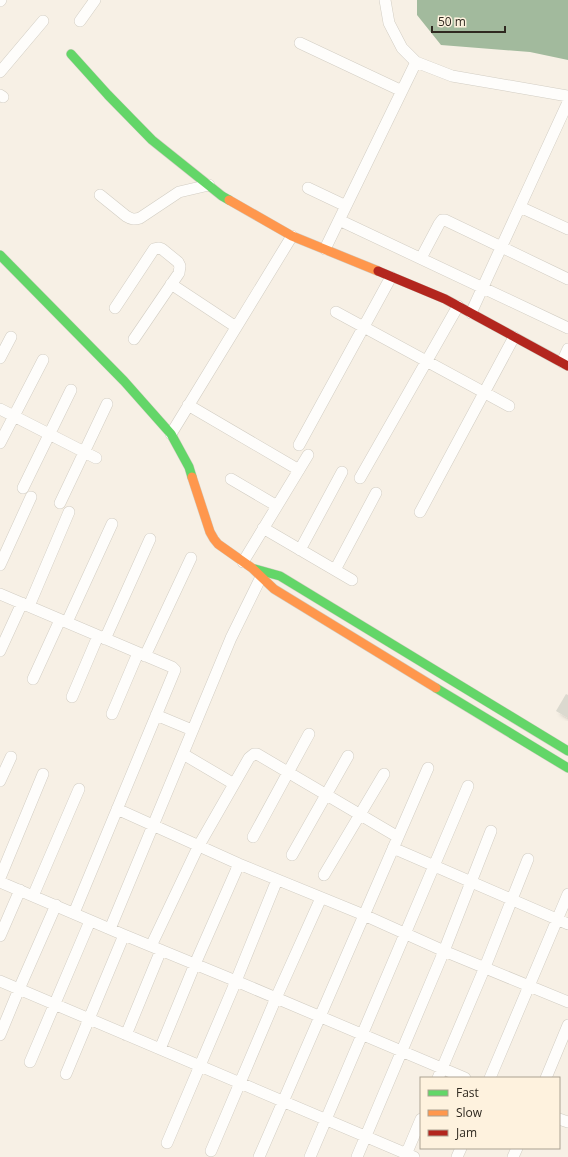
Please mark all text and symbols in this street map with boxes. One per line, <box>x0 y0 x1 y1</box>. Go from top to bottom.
scale bar <box>432 8 505 34</box>
text: 50 m <box>438 13 466 30</box>
legend <box>420 1077 560 1149</box>
text: Fast <box>456 1084 479 1101</box>
text: Slow <box>456 1104 483 1121</box>
text: Jam <box>455 1124 477 1141</box>

